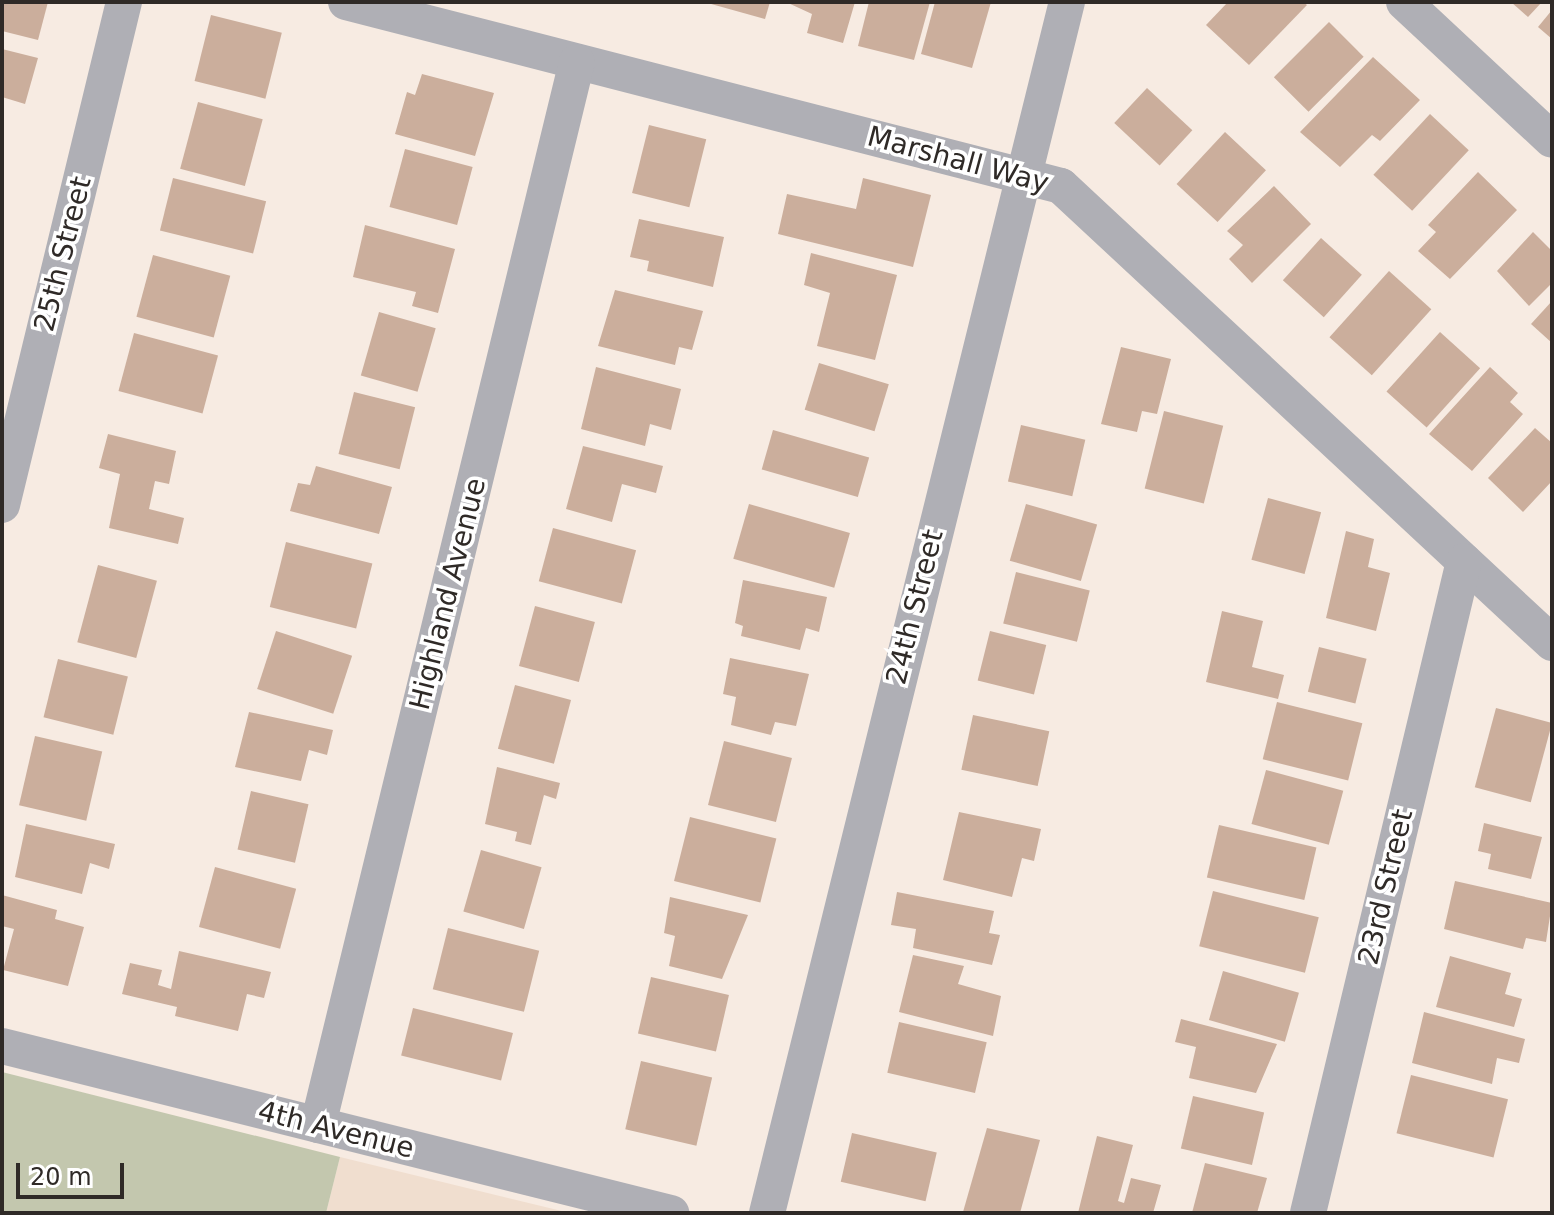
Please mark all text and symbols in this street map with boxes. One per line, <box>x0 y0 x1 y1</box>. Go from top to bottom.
street label: Marshall Way <box>864 120 1052 200</box>
street label: 25th Street <box>28 173 98 335</box>
street label: Highland Avenue <box>403 475 493 713</box>
street label: 24th Street <box>880 526 950 688</box>
street label: 23rd Street <box>1352 806 1420 968</box>
street label: 4th Avenue <box>255 1094 417 1166</box>
scale bar <box>20 1147 128 1197</box>
text: 20 m <box>30 1163 92 1191</box>

